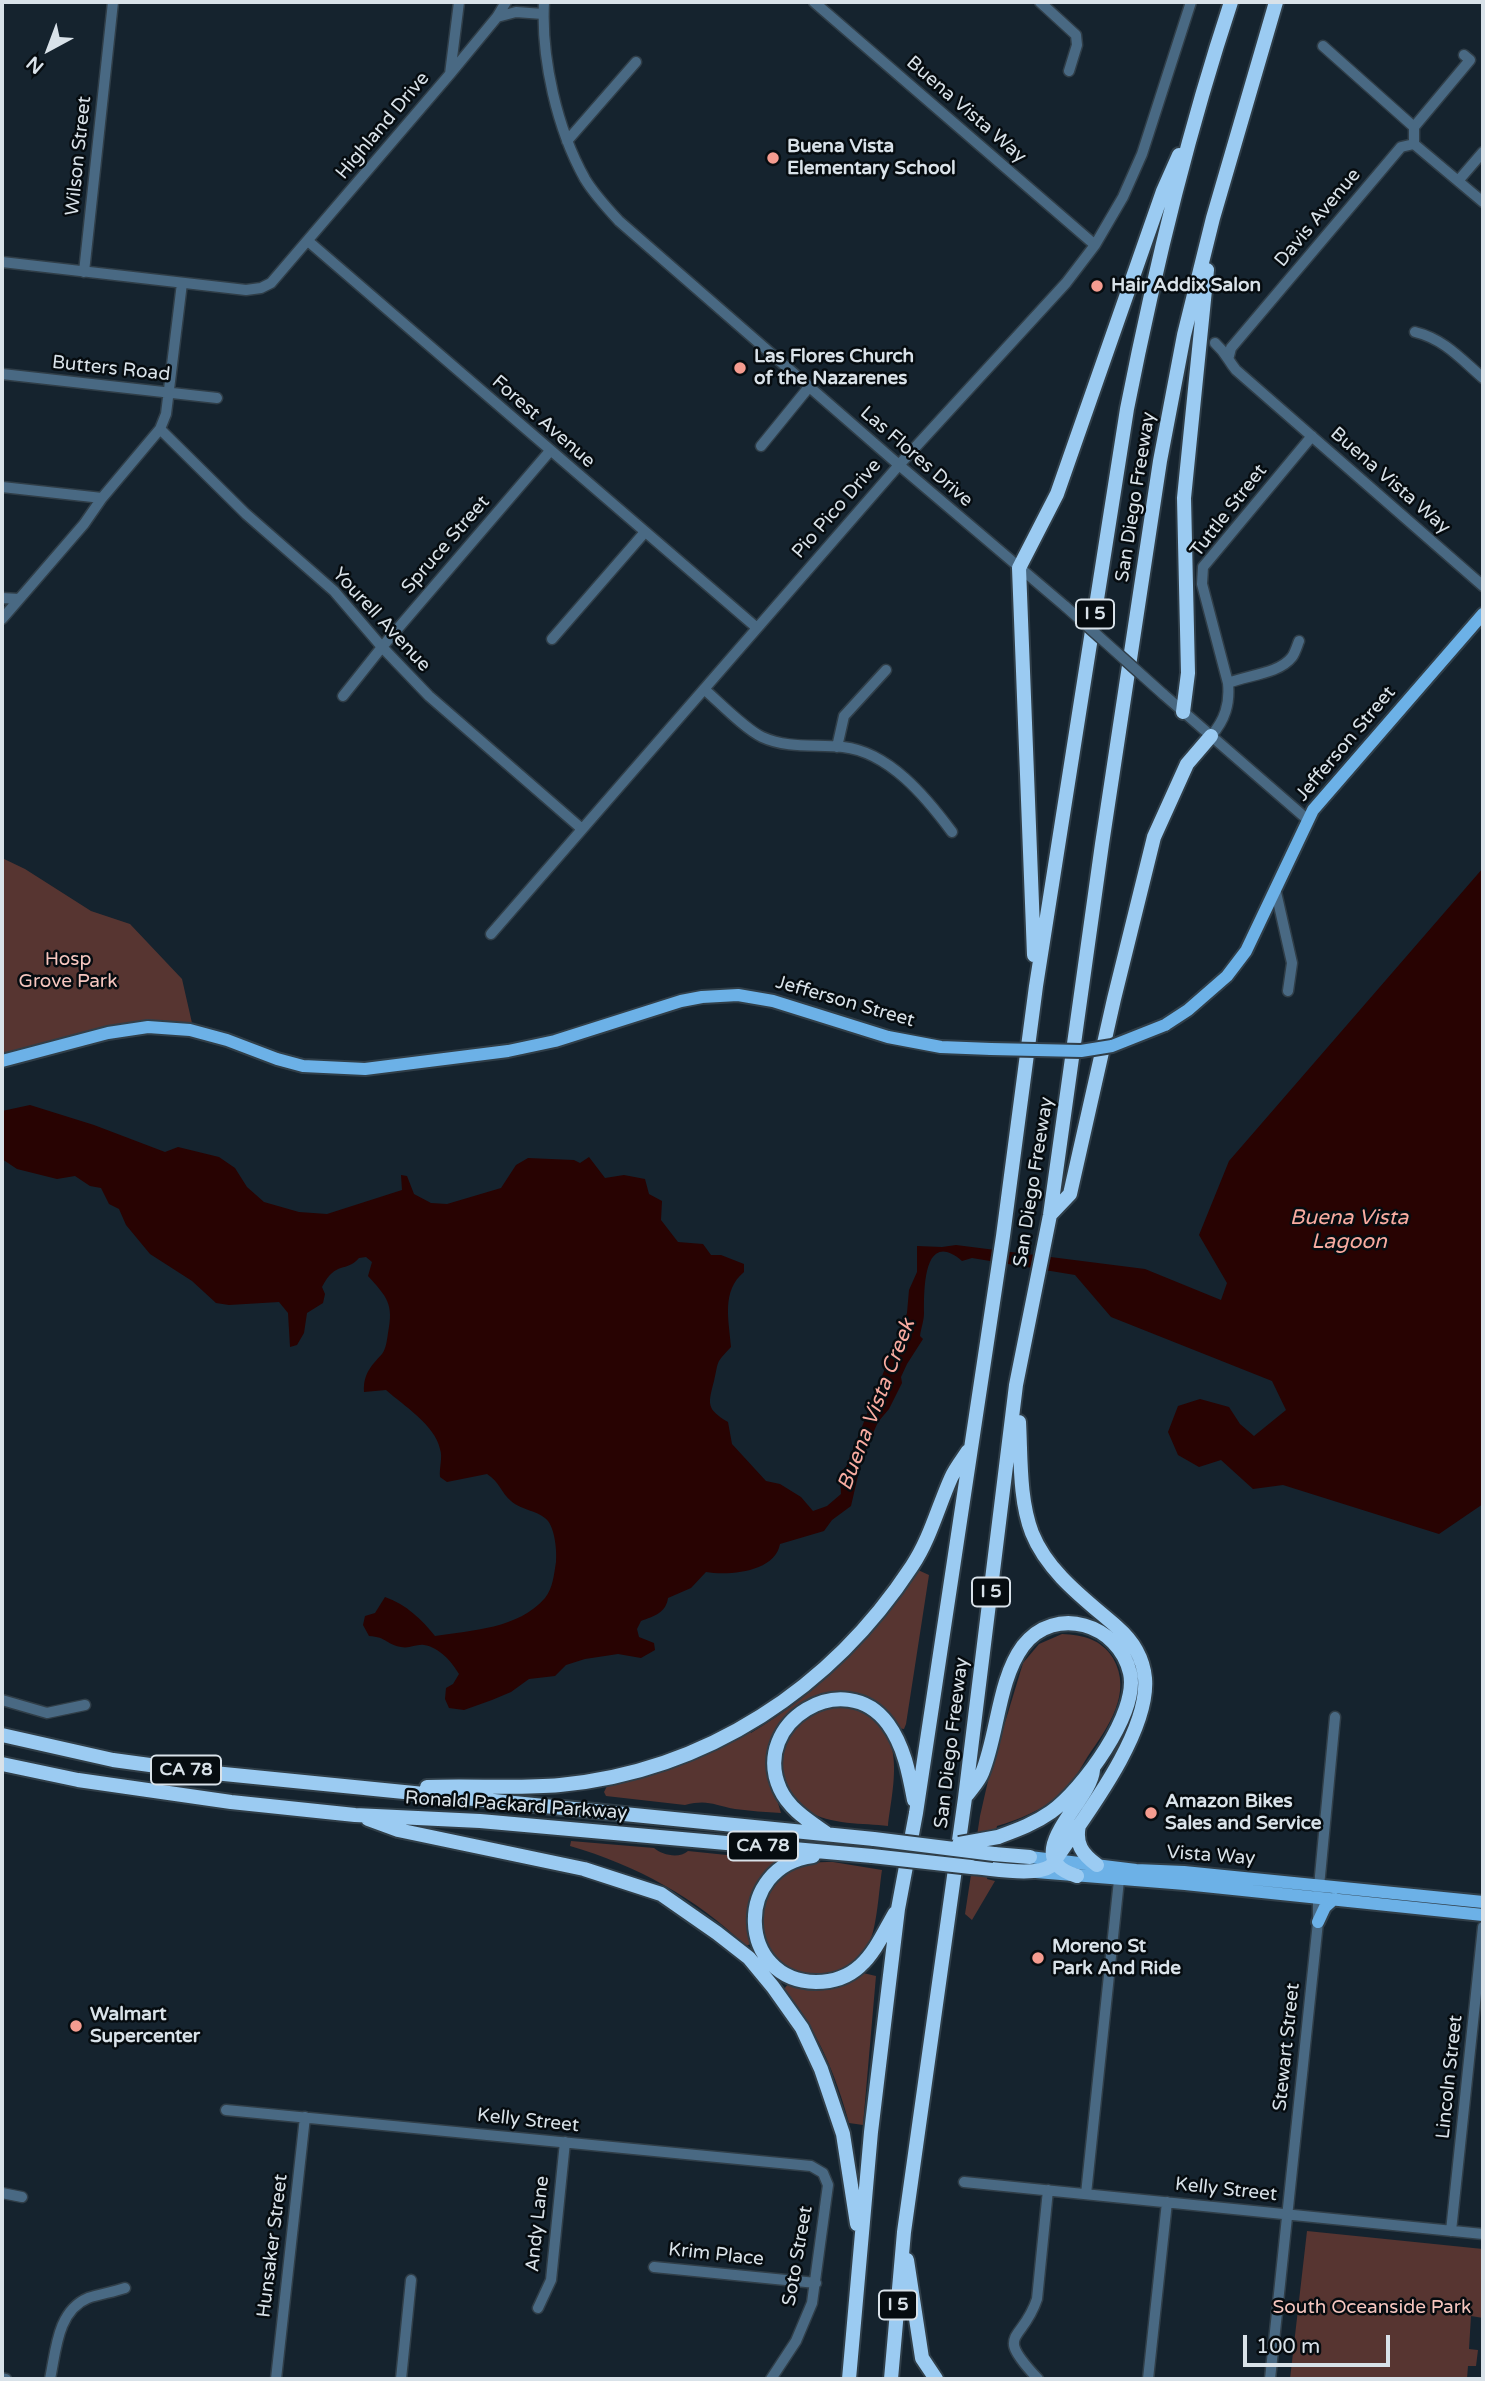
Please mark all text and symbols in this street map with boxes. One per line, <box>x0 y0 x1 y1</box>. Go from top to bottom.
north arrow <box>14 14 84 84</box>
text: N <box>22 52 48 78</box>
street label: Buena Vista Way <box>901 52 1031 168</box>
street label: Highland Drive <box>331 68 435 184</box>
street label: Wilson Street <box>61 95 97 217</box>
place label: Buena Vista Elementary School <box>787 136 956 180</box>
marker: Buena Vista Elementary School <box>765 150 781 166</box>
street label: Davis Avenue <box>1270 164 1366 272</box>
place label: Hair Addix Salon <box>1111 275 1261 297</box>
marker: Hair Addix Salon <box>1089 278 1105 294</box>
place label: Las Flores Church of the Nazarenes <box>754 346 914 390</box>
street label: Butters Road <box>51 351 171 387</box>
marker: Las Flores Church of the Nazarenes <box>732 360 748 376</box>
street label: Forest Avenue <box>487 371 599 473</box>
street label: Las Flores Drive <box>855 402 977 512</box>
street label: San Diego Freeway <box>1111 410 1161 584</box>
street label: Buena Vista Way <box>1325 423 1455 539</box>
street label: Pio Pico Drive <box>788 455 886 563</box>
street label: Tuttle Street <box>1186 460 1272 562</box>
street label: Spruce Street <box>397 491 495 599</box>
street label: Yourell Avenue <box>327 563 435 677</box>
road number: I 5 <box>1076 600 1114 628</box>
street label: Jefferson Street <box>1291 682 1401 806</box>
park label: Hosp Grove Park <box>18 949 118 993</box>
street label: Jefferson Street <box>773 971 917 1033</box>
street label: San Diego Freeway <box>1009 1095 1059 1269</box>
water label: Buena Vista Lagoon <box>1290 1205 1408 1255</box>
water label: Buena Vista Creek <box>833 1316 921 1494</box>
road number: I 5 <box>972 1577 1010 1606</box>
street label: San Diego Freeway <box>930 1656 974 1830</box>
road number: CA 78 <box>151 1756 221 1784</box>
street label: Ronald Packard Parkway <box>404 1787 628 1825</box>
place label: Amazon Bikes Sales and Service <box>1165 1791 1321 1835</box>
marker: Amazon Bikes Sales and Service <box>1143 1805 1159 1821</box>
road number: CA 78 <box>728 1832 798 1860</box>
street label: Vista Way <box>1166 1842 1256 1870</box>
place label: Moreno St Park And Ride <box>1052 1936 1181 1980</box>
marker: Moreno St Park And Ride <box>1030 1950 1046 1966</box>
street label: Stewart Street <box>1269 1982 1305 2112</box>
place label: Walmart Supercenter <box>90 2004 200 2048</box>
street label: Lincoln Street <box>1432 2014 1468 2140</box>
marker: Walmart Supercenter <box>68 2018 84 2034</box>
street label: Kelly Street <box>476 2104 580 2138</box>
street label: Hunsaker Street <box>253 2173 293 2319</box>
street label: Kelly Street <box>1174 2173 1278 2207</box>
street label: Andy Lane <box>522 2175 554 2273</box>
street label: Soto Street <box>778 2204 818 2308</box>
street label: Krim Place <box>667 2239 765 2271</box>
road number: I 5 <box>879 2290 917 2320</box>
park label: South Oceanside Park <box>1273 2297 1471 2319</box>
scale bar <box>1247 2322 1394 2366</box>
text: 100 m <box>1256 2334 1320 2359</box>

